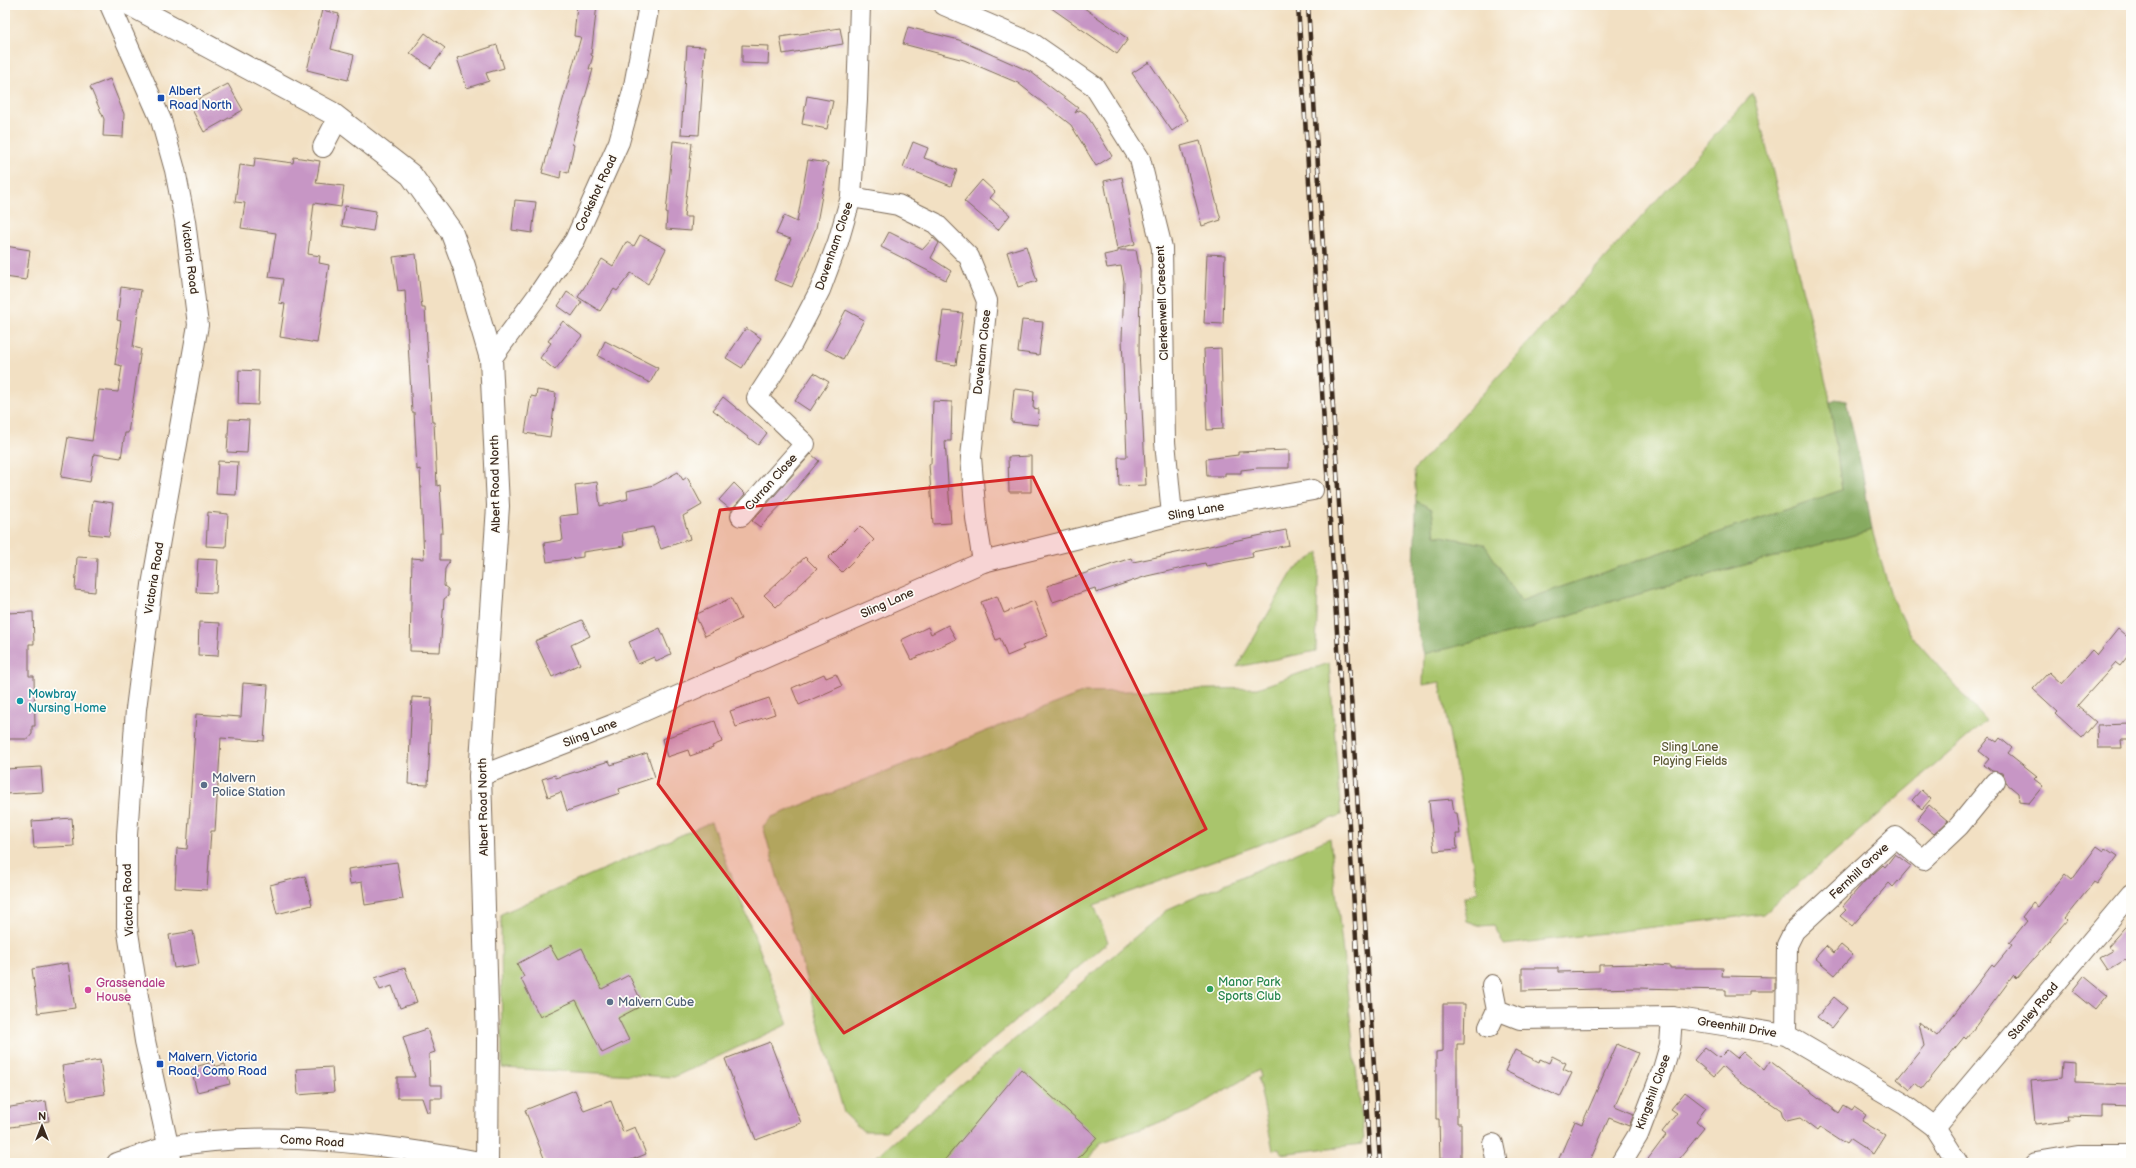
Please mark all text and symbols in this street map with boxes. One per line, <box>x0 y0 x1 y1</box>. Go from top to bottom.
place label: Albert Road North <box>169 84 232 113</box>
marker: Albert Road North <box>156 93 166 103</box>
street label: Cockshot Road <box>572 152 621 234</box>
street label: Davenham Close <box>812 200 857 292</box>
street label: Victoria Road <box>178 221 201 295</box>
street label: Clerkenwell Crescent <box>1153 245 1172 361</box>
street label: Daveham Close <box>971 309 994 395</box>
street label: Albert Road North <box>487 434 504 533</box>
street label: Curran Close <box>742 451 801 514</box>
street label: Sling Lane <box>1167 499 1225 524</box>
street label: Victoria Road <box>141 541 168 615</box>
street label: Sling Lane <box>858 585 916 622</box>
place label: Mowbray Nursing Home <box>28 687 106 716</box>
marker: Mowbray Nursing Home <box>15 696 25 706</box>
street label: Sling Lane <box>561 716 619 751</box>
park label: Sling Lane Playing Fields <box>1653 740 1727 769</box>
street label: Albert Road North <box>475 757 492 856</box>
place label: Malvern Police Station <box>212 771 286 800</box>
marker: Malvern Police Station <box>199 780 209 790</box>
street label: Fernhill Grove <box>1827 840 1892 903</box>
street label: Victoria Road <box>120 863 137 937</box>
place label: Manor Park Sports Club <box>1218 975 1281 1004</box>
place label: Grassendale House <box>96 976 165 1005</box>
street label: Stanley Road <box>2005 979 2062 1043</box>
marker: Manor Park Sports Club <box>1205 984 1215 994</box>
marker: Grassendale House <box>83 985 93 995</box>
place label: Malvern Cube <box>618 995 694 1010</box>
marker: Malvern Cube <box>605 997 615 1007</box>
street label: Greenhill Drive <box>1696 1014 1778 1041</box>
place label: Malvern, Victoria Road, Como Road <box>168 1050 267 1079</box>
street label: Kingshill Close <box>1633 1052 1674 1132</box>
marker: Malvern, Victoria Road, Como Road <box>155 1059 165 1069</box>
north arrow <box>22 1106 62 1146</box>
text: N <box>38 1110 46 1123</box>
street label: Como Road <box>279 1132 345 1151</box>

